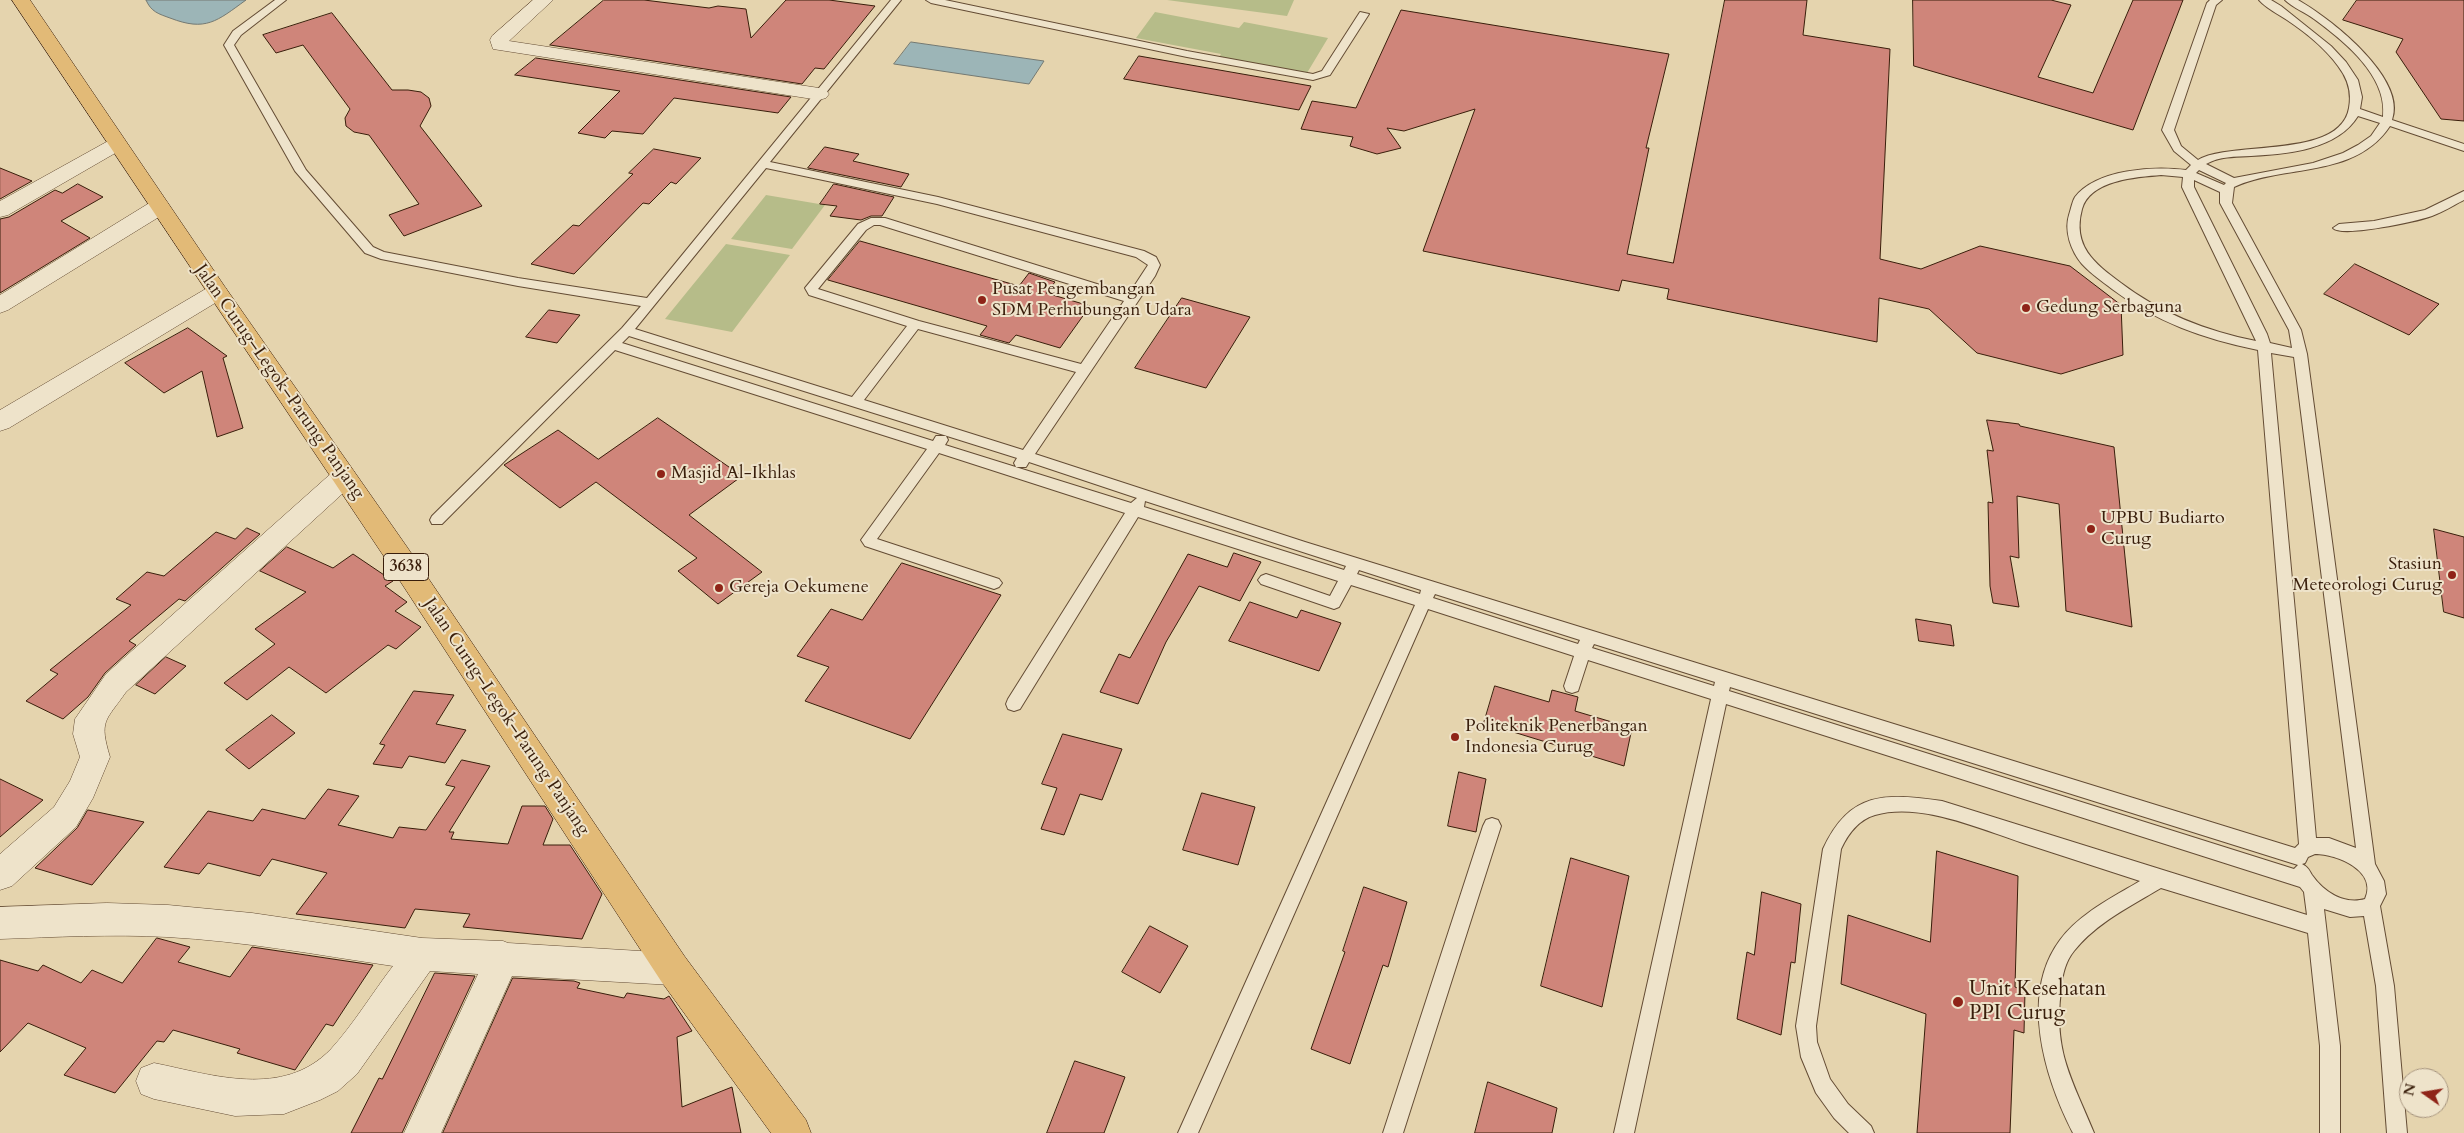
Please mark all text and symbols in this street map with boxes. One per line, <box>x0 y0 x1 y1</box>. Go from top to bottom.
street label: Jalan Curug–Legok–Parung Panjang <box>189 260 369 504</box>
place label: Pusat Pengembangan SDM Perhubungan Udara <box>992 279 1192 322</box>
marker: Pusat Pengembangan SDM Perhubungan Udara <box>976 294 988 306</box>
place label: Gedung Serbaguna <box>2036 297 2182 319</box>
marker: Gedung Serbaguna <box>2020 302 2032 314</box>
place label: Masjid Al-Ikhlas <box>671 463 796 485</box>
marker: Masjid Al-Ikhlas <box>655 468 667 480</box>
place label: UPBU Budiarto Curug <box>2101 508 2225 550</box>
marker: UPBU Budiarto Curug <box>2085 523 2097 535</box>
road number: 3638 <box>384 554 428 580</box>
place label: Stasiun Meteorologi Curug <box>2293 554 2442 596</box>
marker: Stasiun Meteorologi Curug <box>2446 569 2458 581</box>
place label: Gereja Oekumene <box>729 577 869 599</box>
marker: Gereja Oekumene <box>713 582 725 594</box>
street label: Jalan Curug–Legok–Parung Panjang <box>418 594 594 840</box>
place label: Politeknik Penerbangan Indonesia Curug <box>1465 716 1648 759</box>
marker: Politeknik Penerbangan Indonesia Curug <box>1449 731 1461 743</box>
place label: Unit Kesehatan PPI Curug <box>1969 977 2106 1027</box>
marker: Unit Kesehatan PPI Curug <box>1951 995 1965 1009</box>
north arrow <box>2399 1068 2449 1118</box>
text: N <box>2399 1082 2420 1098</box>

